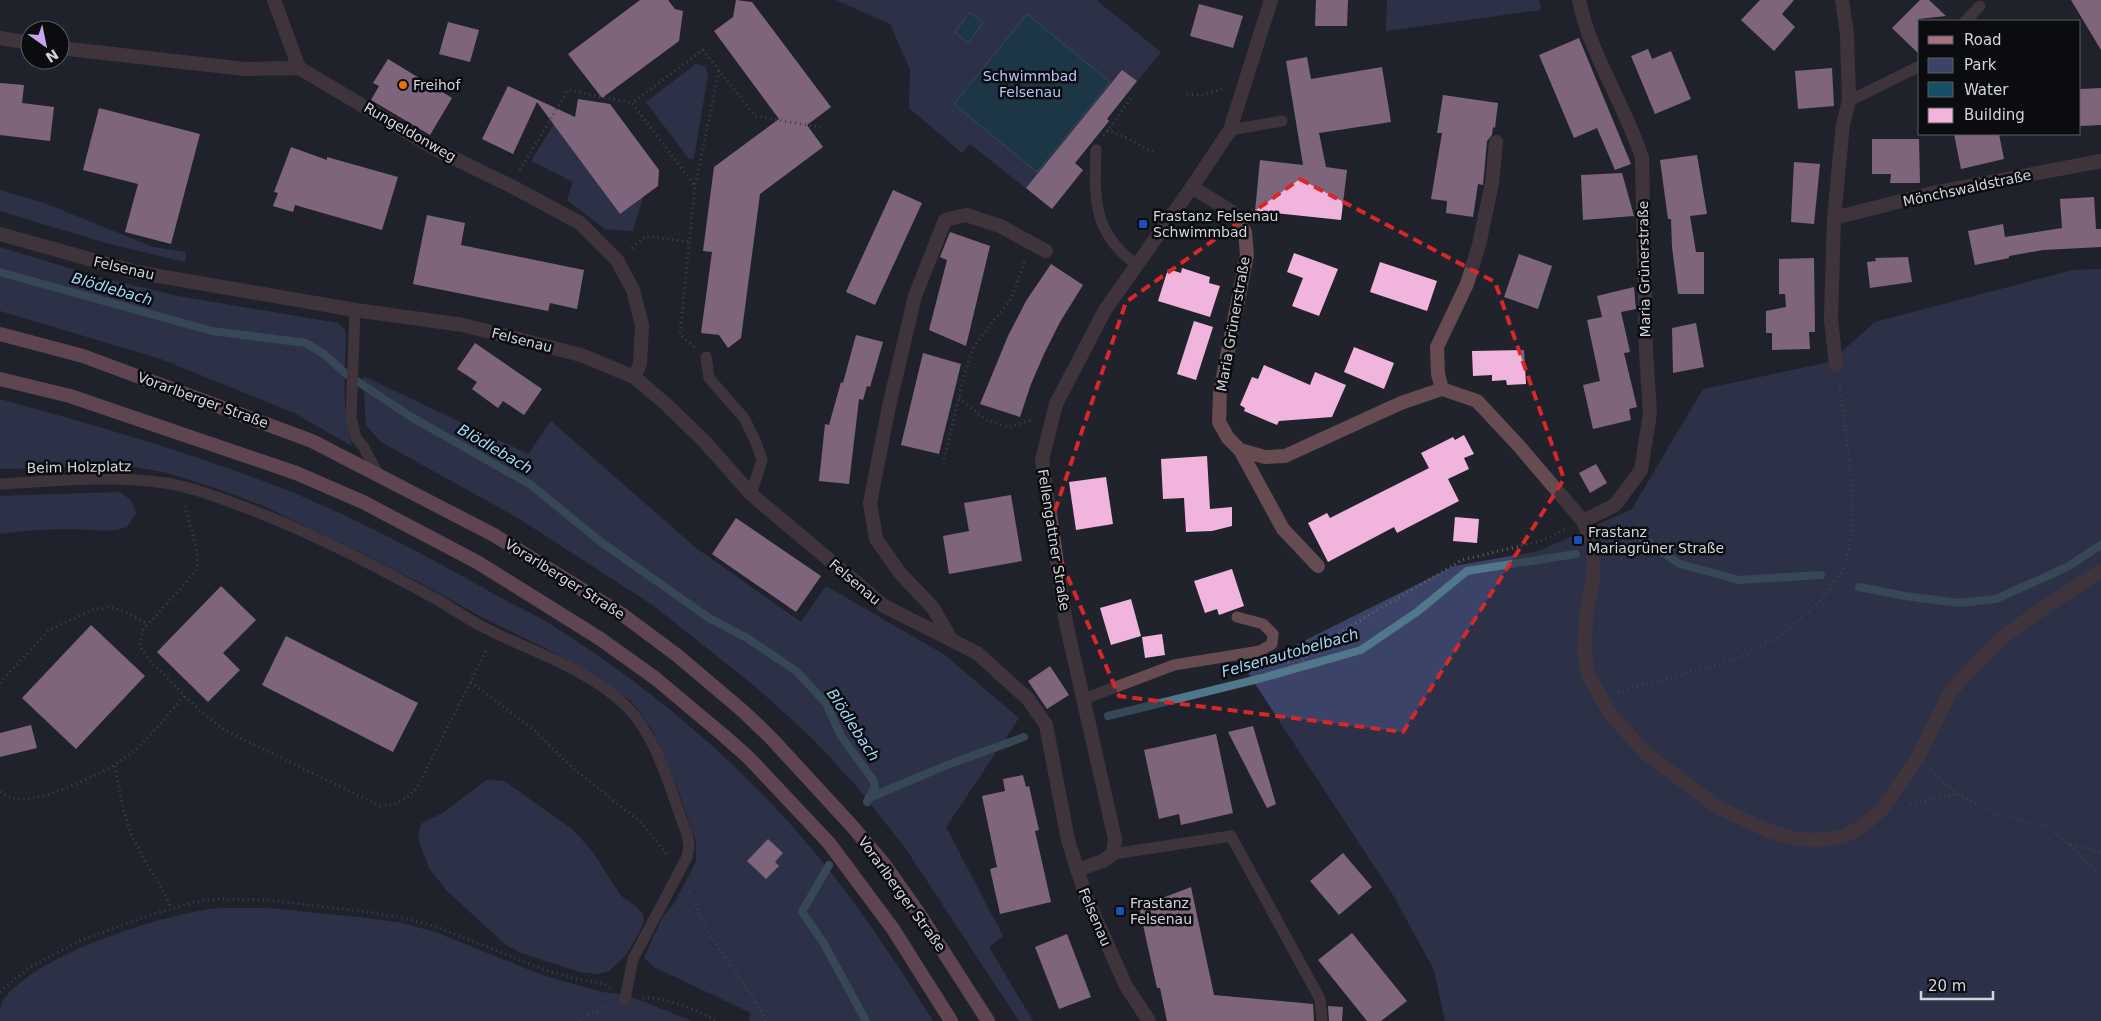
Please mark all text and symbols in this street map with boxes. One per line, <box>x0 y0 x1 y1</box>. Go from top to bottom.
north arrow <box>20 20 70 70</box>
legend <box>1918 20 2081 135</box>
text: Road <box>1964 31 2002 49</box>
text: N <box>43 46 61 66</box>
text: Park <box>1964 56 1997 74</box>
park label: Schwimmbad Felsenau <box>983 68 1077 100</box>
place label: Freihof <box>413 77 461 93</box>
marker: Freihof <box>397 79 409 91</box>
text: Water <box>1964 81 2009 99</box>
street label: Rungeldonweg <box>361 99 459 165</box>
text: Building <box>1964 106 2025 124</box>
street label: Mönchswaldstraße <box>1901 167 2033 209</box>
street label: Maria Grünerstraße <box>1635 201 1653 337</box>
place label: Frastanz Felsenau Schwimmbad <box>1153 208 1278 240</box>
marker: Frastanz Felsenau Schwimmbad <box>1137 218 1149 230</box>
street label: Felsenau <box>92 253 156 283</box>
street label: Maria Grünerstraße <box>1213 255 1253 393</box>
water label: Blödlebach <box>70 269 154 309</box>
street label: Felsenau <box>490 325 554 355</box>
street label: Vorarlberger Straße <box>135 369 271 431</box>
water label: Blödlebach <box>455 420 535 478</box>
street label: Beim Holzplatz <box>27 458 131 476</box>
street label: Fellengattner Straße <box>1035 468 1073 612</box>
place label: Frastanz Mariagrüner Straße <box>1588 524 1724 556</box>
marker: Frastanz Mariagrüner Straße <box>1572 534 1584 546</box>
street label: Vorarlberger Straße <box>502 536 628 622</box>
street label: Felsenau <box>826 556 884 608</box>
water label: Felsenautobelbach <box>1219 625 1361 681</box>
water label: Blödlebach <box>823 685 883 765</box>
street label: Vorarlberger Straße <box>855 834 949 954</box>
street label: Felsenau <box>1076 885 1114 949</box>
place label: Frastanz Felsenau <box>1130 895 1192 927</box>
marker: Frastanz Felsenau <box>1114 905 1126 917</box>
scale bar <box>1921 968 1994 1000</box>
text: 20 m <box>1928 977 1966 995</box>

